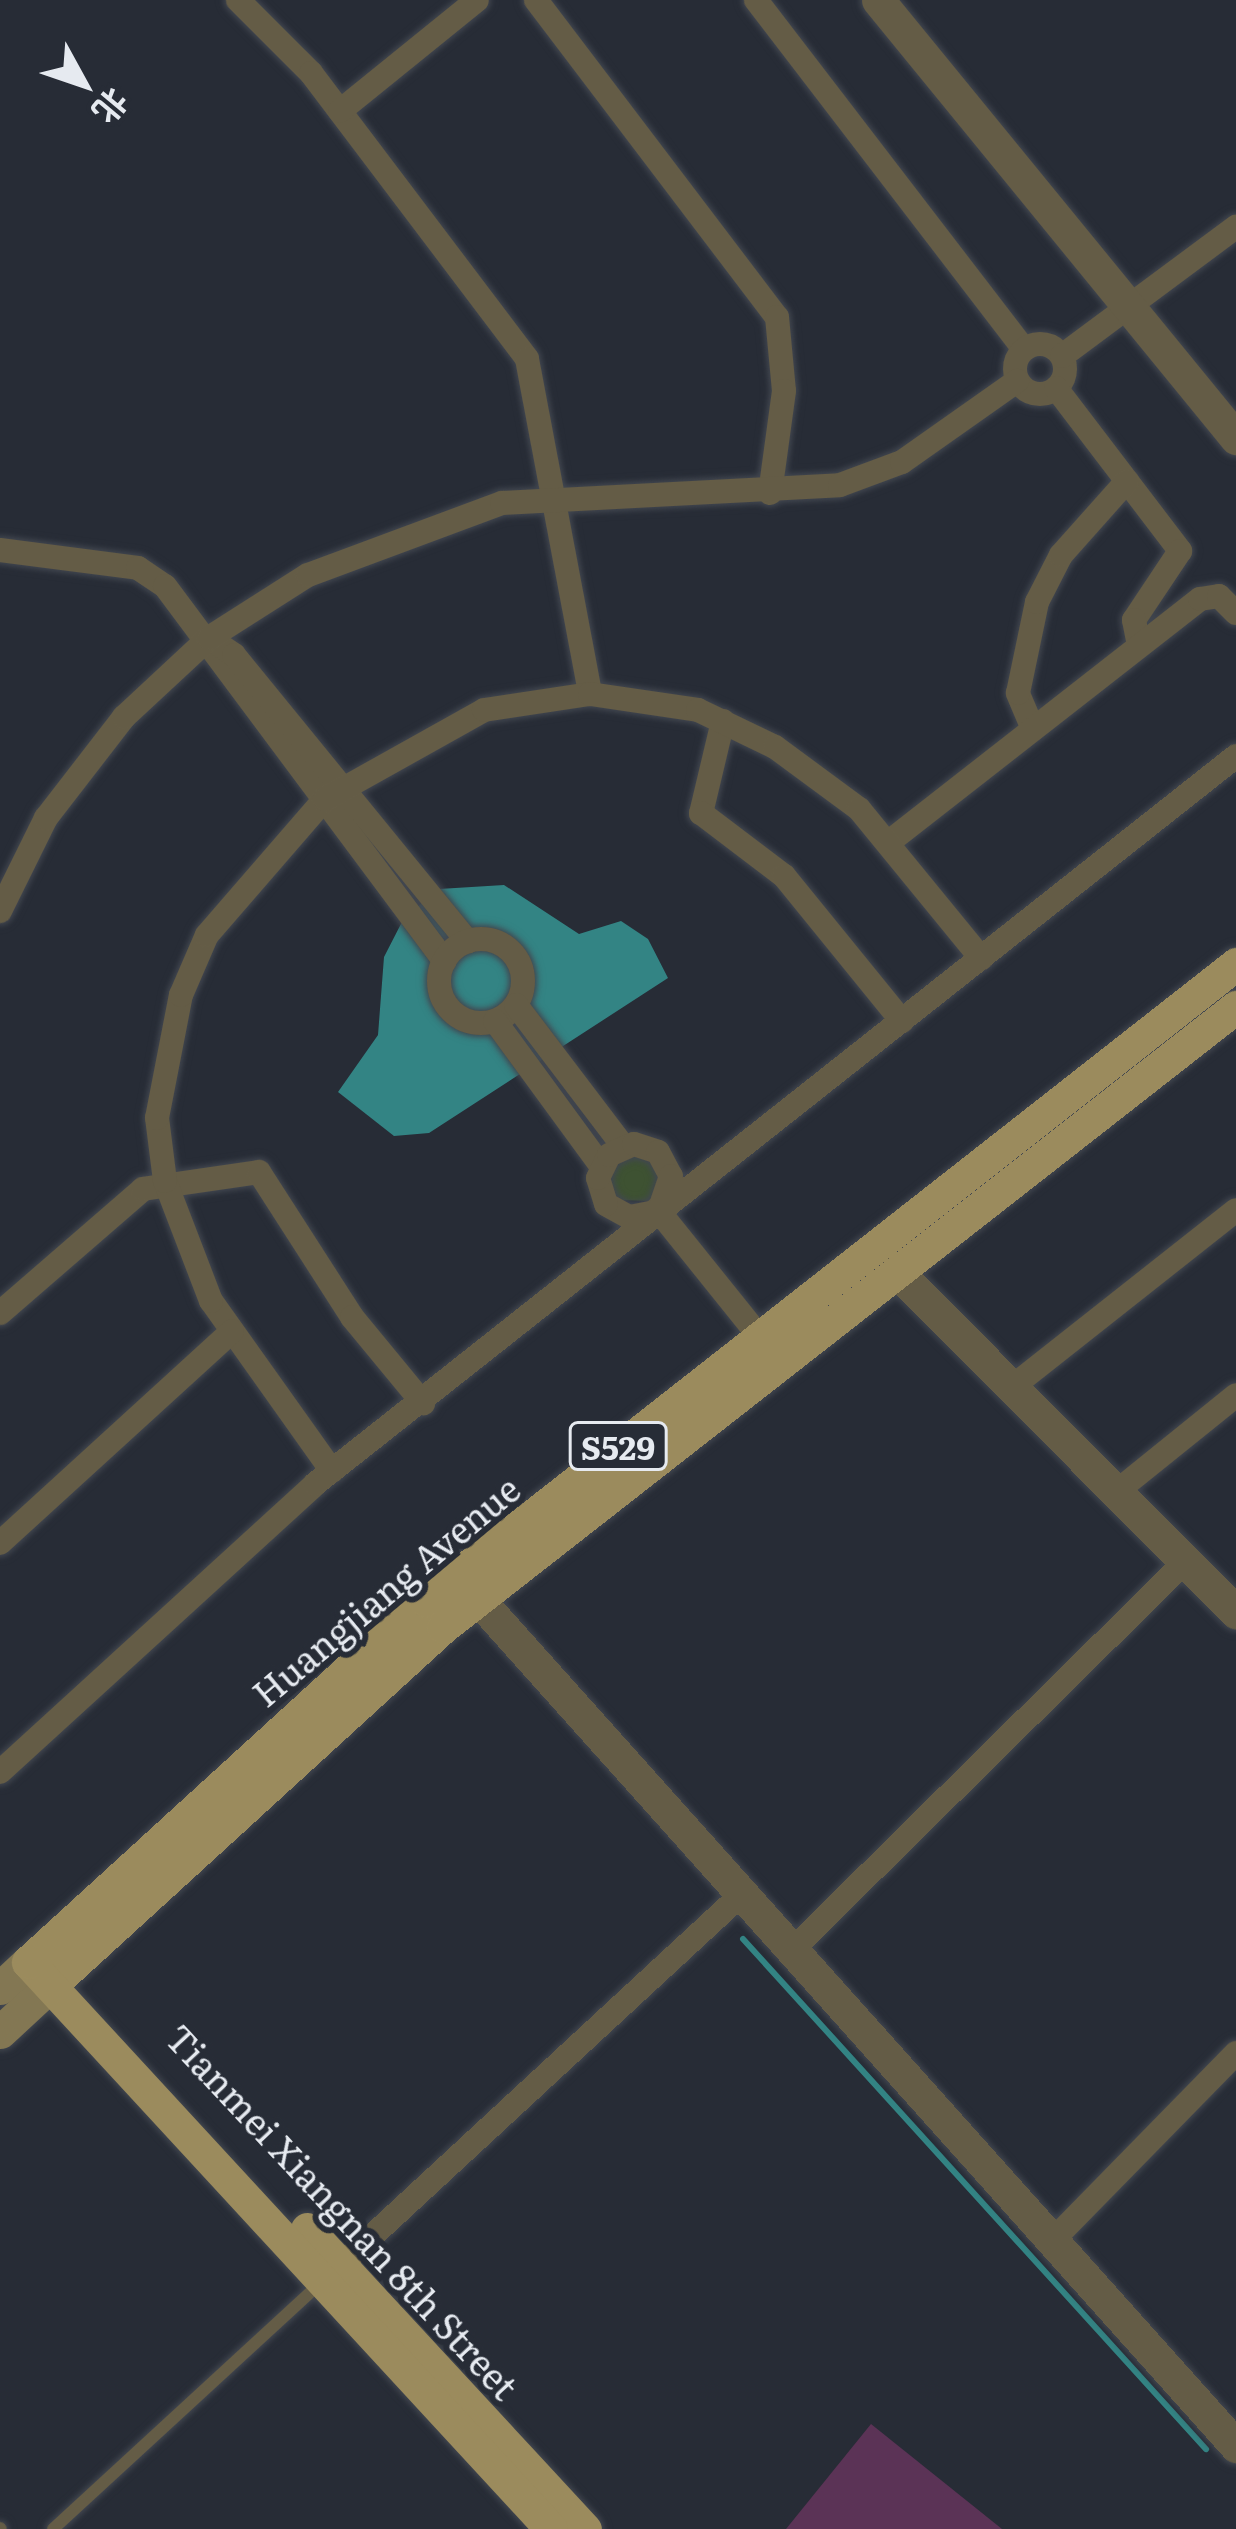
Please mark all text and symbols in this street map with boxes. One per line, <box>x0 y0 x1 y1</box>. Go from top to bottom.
north arrow <box>24 24 144 144</box>
text: 北 <box>83 79 141 136</box>
road number: S529 <box>567 1419 669 1473</box>
street label: Huangjiang Avenue <box>243 1466 527 1714</box>
street label: Tianmei Xiangnan 8th Street <box>158 2015 528 2407</box>

